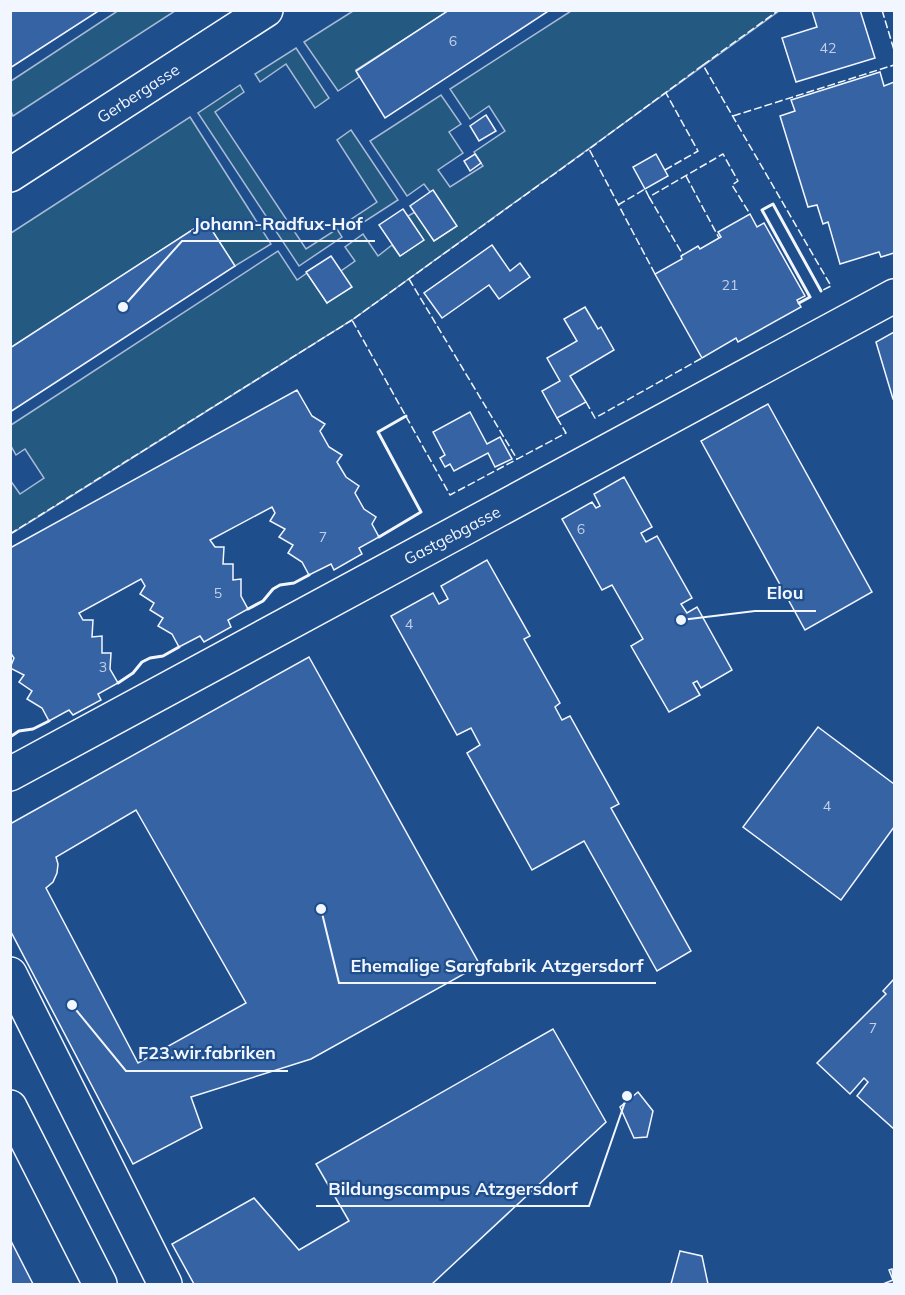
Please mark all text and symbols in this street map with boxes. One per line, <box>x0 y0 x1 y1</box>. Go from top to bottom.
house number: 6 <box>449 32 457 50</box>
house number: 42 <box>820 39 836 57</box>
street label: Gerbergasse <box>93 59 183 127</box>
callout: Johann-Radfux-Hof <box>182 205 375 241</box>
text: Johann-Radfux-Hof <box>193 212 363 235</box>
house number: 21 <box>722 276 738 294</box>
street label: Gastgebgasse <box>400 501 504 569</box>
house number: 6 <box>577 520 585 538</box>
house number: 7 <box>319 528 327 546</box>
callout: Elou <box>755 575 816 611</box>
text: Elou <box>767 581 803 604</box>
house number: 5 <box>214 584 222 602</box>
house number: 4 <box>405 615 414 633</box>
house number: 3 <box>99 658 107 676</box>
house number: 4 <box>823 797 832 815</box>
callout: Ehemalige Sargfabrik Atzgersdorf <box>339 947 656 983</box>
text: Ehemalige Sargfabrik Atzgersdorf <box>350 954 644 977</box>
house number: 7 <box>869 1019 877 1037</box>
callout: F23.wir.fabriken <box>126 1035 288 1071</box>
text: F23.wir.fabriken <box>138 1041 276 1064</box>
callout: Bildungscampus Atzgersdorf <box>316 1170 589 1206</box>
text: Bildungscampus Atzgersdorf <box>328 1177 578 1200</box>

